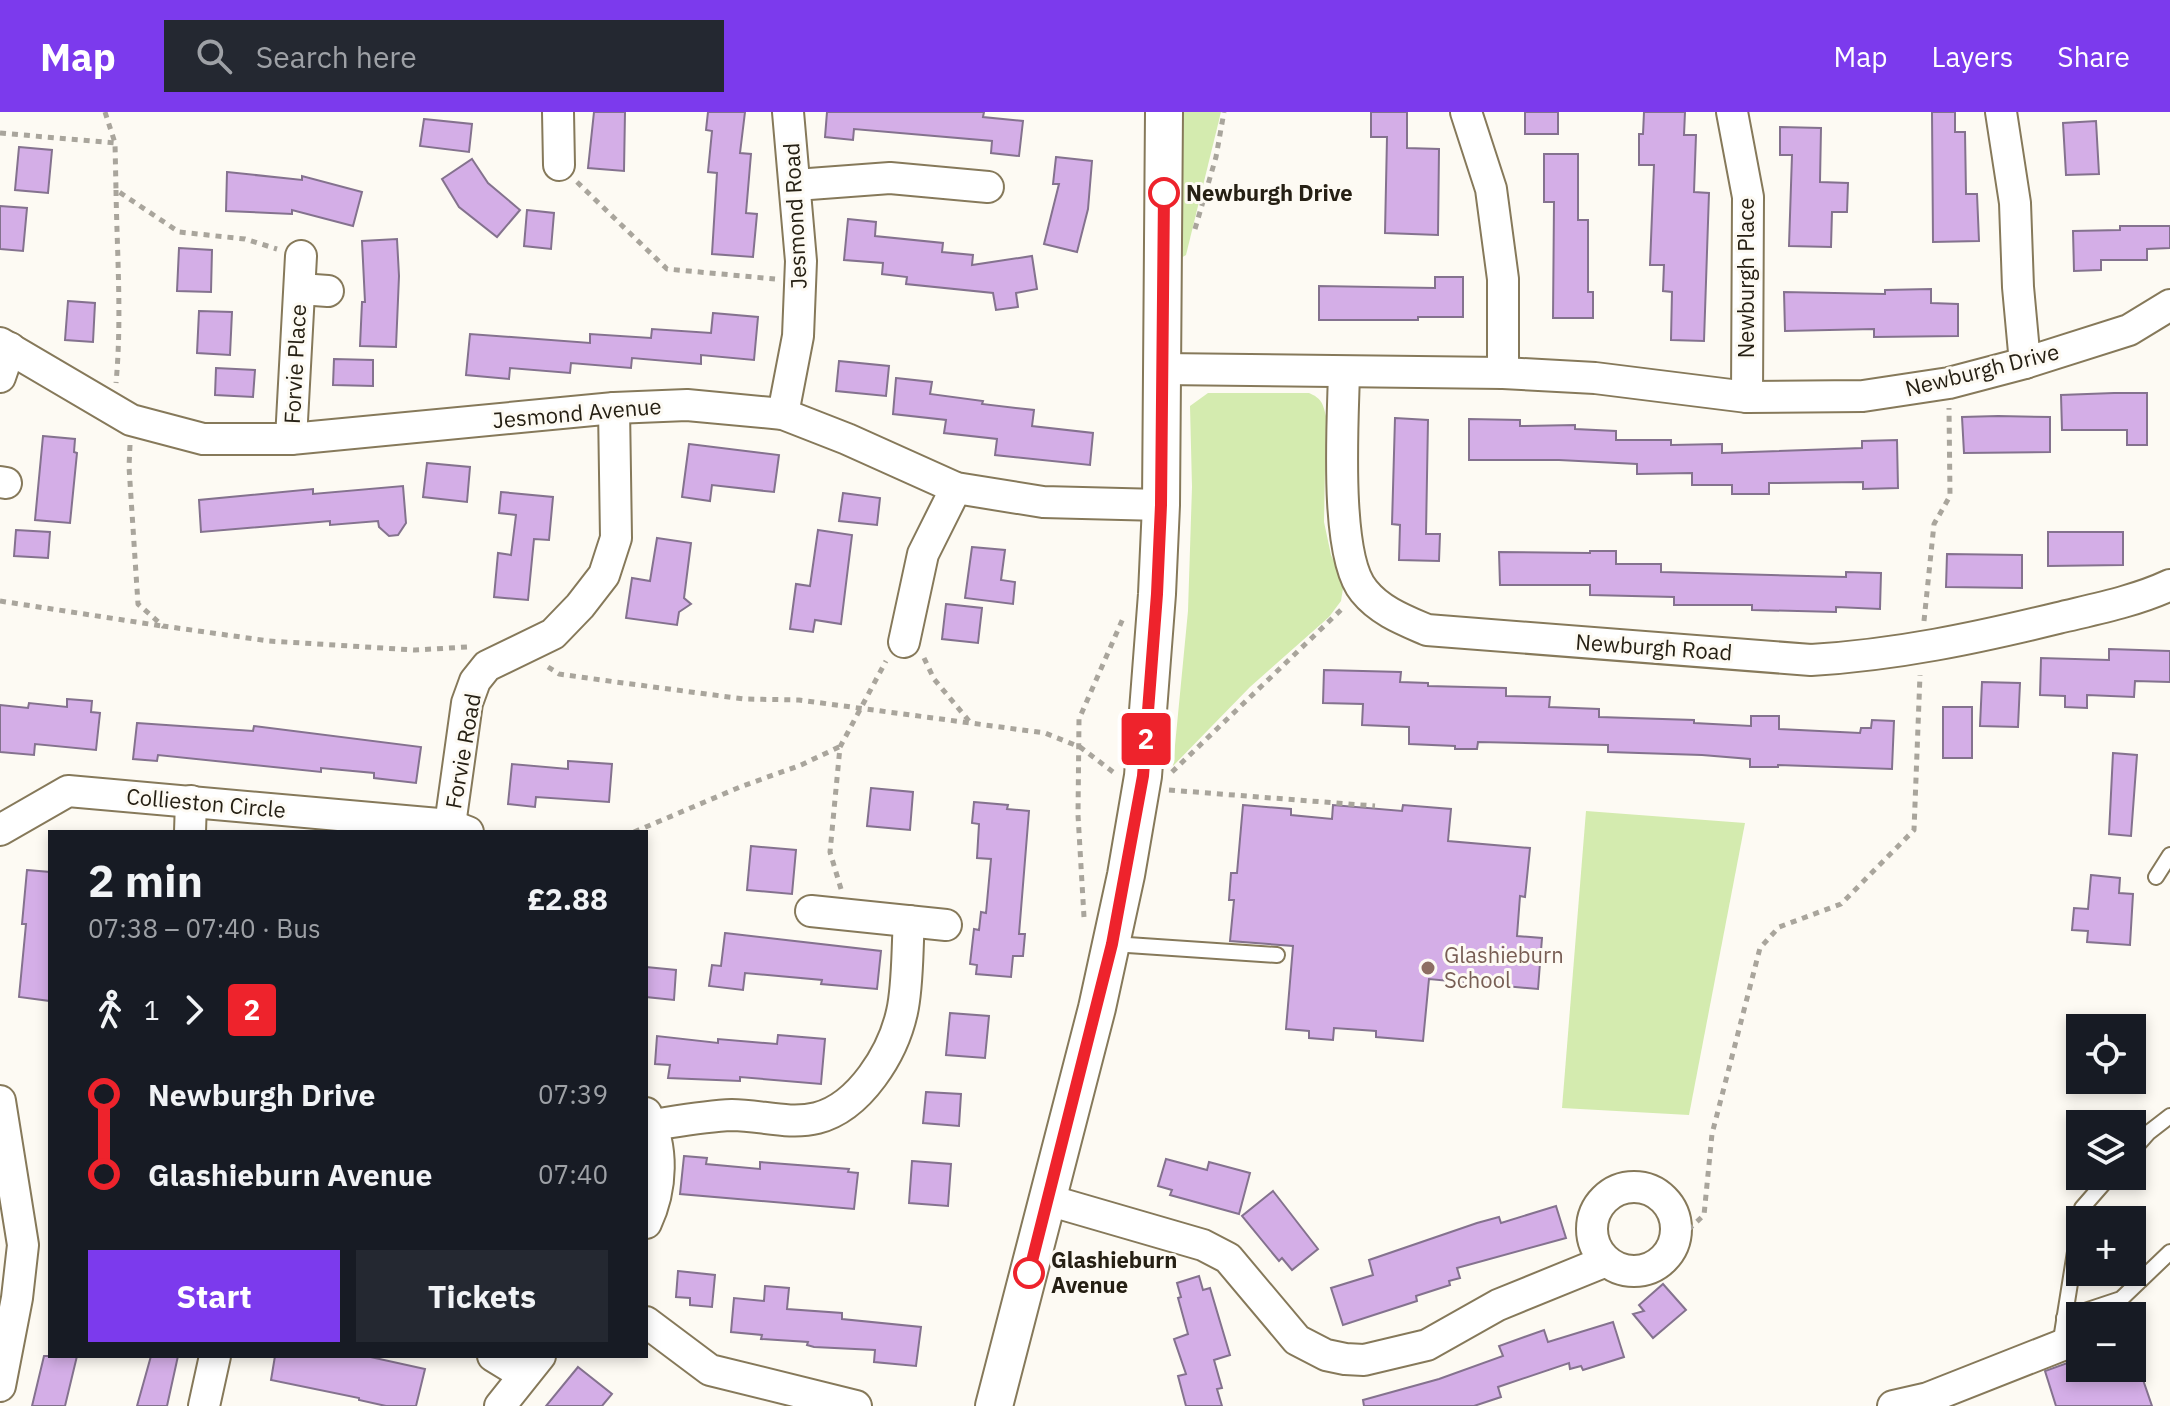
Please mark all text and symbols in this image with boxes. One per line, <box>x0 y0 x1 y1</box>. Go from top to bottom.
search box <box>164 20 724 92</box>
text: Map <box>40 32 116 81</box>
icon: search <box>192 34 236 78</box>
text: Search here <box>256 37 417 76</box>
text: Map <box>1833 38 1887 75</box>
text: Layers <box>1931 38 2013 75</box>
text: Share <box>2057 38 2130 75</box>
street label: Jesmond Road <box>776 142 813 290</box>
marker: Newburgh Drive <box>1149 178 1179 208</box>
place label: Newburgh Drive <box>1186 178 1353 207</box>
street label: Newburgh Place <box>1731 198 1760 358</box>
street label: Forvie Place <box>277 303 312 425</box>
street label: Newburgh Drive <box>1902 336 2062 403</box>
street label: Jesmond Avenue <box>491 391 663 434</box>
street label: Newburgh Road <box>1575 627 1733 666</box>
street label: Forvie Road <box>438 691 487 811</box>
line badge: 2 <box>1120 713 1172 765</box>
text: 2 <box>1138 720 1154 757</box>
street label: Collieston Circle <box>125 781 287 824</box>
text: 2 min <box>88 852 203 909</box>
text: £2.88 <box>527 879 608 918</box>
text: 07:38 – 07:40 · Bus <box>88 911 321 945</box>
place label: Glashieburn School <box>1444 940 1564 994</box>
marker: Glashieburn School <box>1419 959 1437 977</box>
icon: walk <box>88 988 132 1032</box>
icon: forward <box>172 988 216 1032</box>
text: 2 <box>244 991 260 1028</box>
text: 1 <box>144 993 160 1027</box>
map controls <box>2066 1014 2146 1382</box>
button: locate <box>2066 1014 2146 1094</box>
text: Newburgh Drive <box>148 1075 375 1114</box>
text: 07:39 <box>538 1077 608 1111</box>
button: layers <box>2066 1110 2146 1190</box>
text: Glashieburn Avenue <box>148 1155 432 1194</box>
text: 07:40 <box>538 1157 608 1191</box>
button: + <box>2066 1206 2146 1286</box>
place label: Glashieburn Avenue <box>1051 1245 1177 1299</box>
button: Start <box>88 1250 340 1342</box>
button: Tickets <box>356 1250 608 1342</box>
marker: Glashieburn Avenue <box>1014 1258 1044 1288</box>
button: − <box>2066 1302 2146 1382</box>

